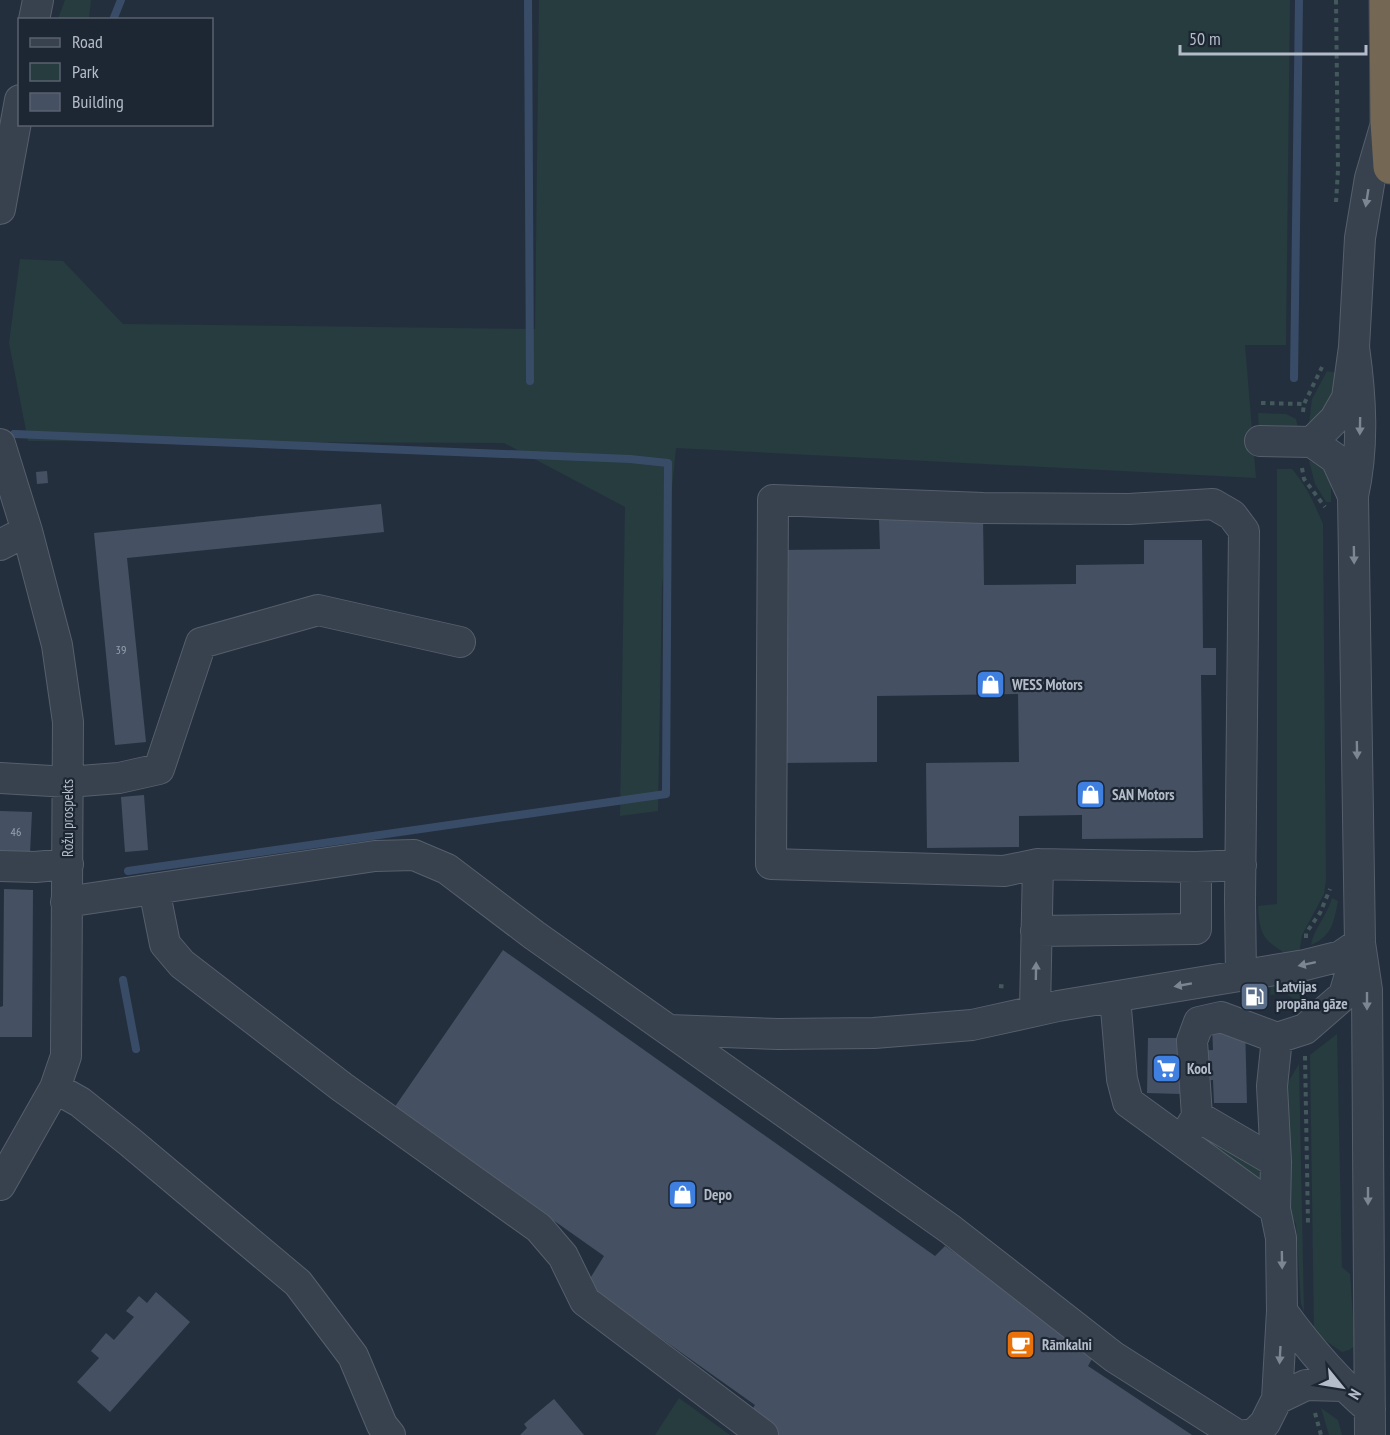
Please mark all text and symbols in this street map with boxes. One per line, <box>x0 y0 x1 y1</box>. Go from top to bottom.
legend <box>18 18 213 126</box>
scale bar <box>1180 18 1366 56</box>
text: 50 m <box>1189 27 1221 50</box>
text: Road <box>72 30 103 53</box>
text: Park <box>72 60 99 83</box>
text: Building <box>72 90 124 113</box>
one-way arrow <box>1362 189 1371 208</box>
one-way arrow <box>1355 417 1365 436</box>
one-way arrow <box>1349 545 1359 564</box>
house number: 39 <box>116 642 126 657</box>
shop icon: WESS Motors <box>975 669 1007 701</box>
place label: WESS Motors <box>1011 675 1083 694</box>
one-way arrow <box>1353 740 1362 759</box>
street label: Rožu prospekts <box>58 779 77 857</box>
shop icon: SAN Motors <box>1075 779 1107 811</box>
place label: SAN Motors <box>1112 785 1175 804</box>
house number: 46 <box>11 824 21 839</box>
one-way arrow <box>1298 960 1316 970</box>
one-way arrow <box>1031 961 1040 980</box>
place label: Latvijas propāna gāze <box>1276 977 1348 1013</box>
fuel station icon: Latvijas propāna gāze <box>1239 980 1271 1012</box>
one-way arrow <box>1174 981 1193 990</box>
one-way arrow <box>1362 991 1372 1010</box>
supermarket icon: Kool <box>1150 1053 1182 1085</box>
place label: Kool <box>1187 1059 1212 1078</box>
shop icon: Depo <box>667 1179 699 1211</box>
place label: Depo <box>704 1185 732 1204</box>
one-way arrow <box>1364 1186 1373 1205</box>
one-way arrow <box>1277 1250 1286 1269</box>
cafe icon: Rāmkalni <box>1005 1329 1037 1361</box>
place label: Rāmkalni <box>1042 1335 1092 1354</box>
one-way arrow <box>1276 1346 1285 1365</box>
north arrow <box>1312 1357 1372 1417</box>
text: N <box>1344 1386 1366 1403</box>

